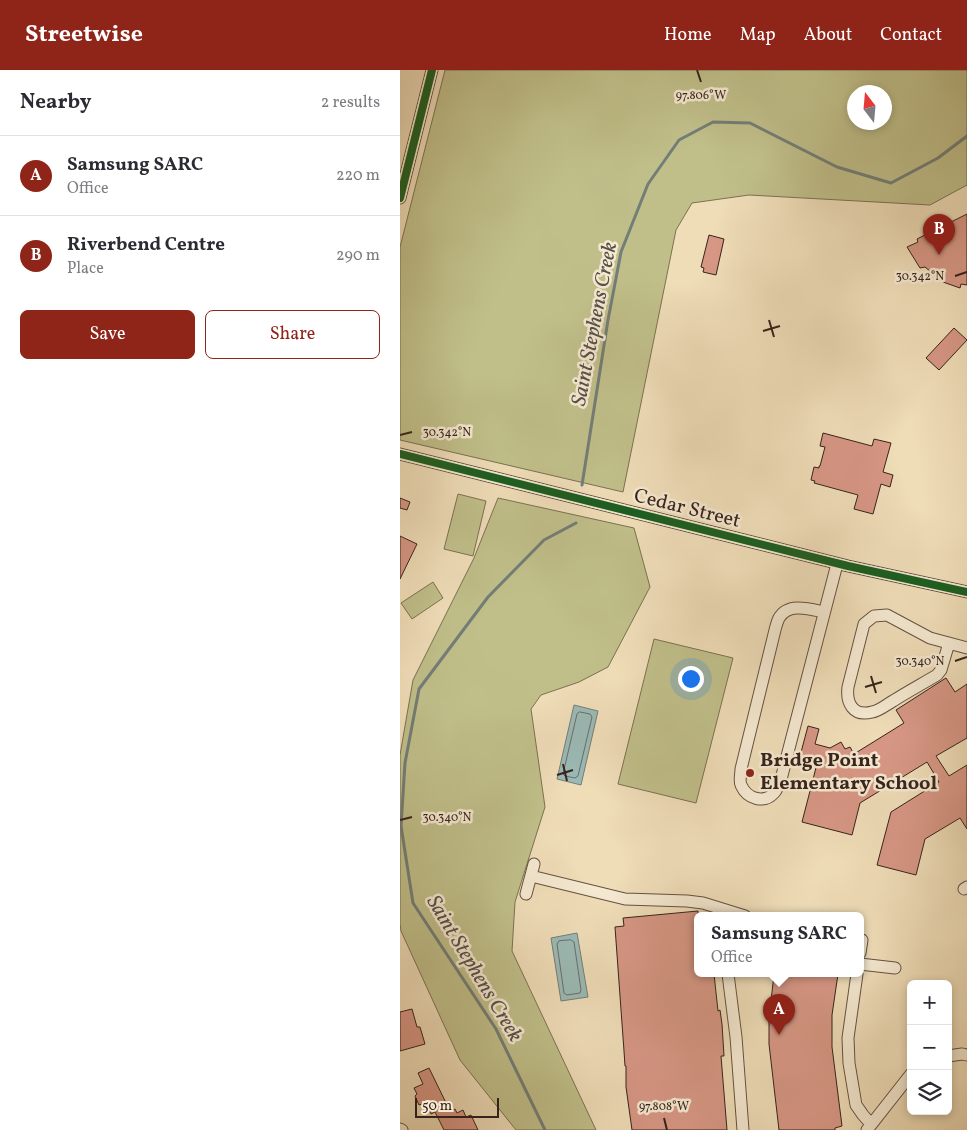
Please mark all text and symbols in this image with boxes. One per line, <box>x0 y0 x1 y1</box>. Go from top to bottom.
text: Streetwise <box>25 18 143 52</box>
text: Home <box>664 23 712 48</box>
text: Map <box>740 23 776 48</box>
text: About <box>804 23 852 48</box>
text: Contact <box>880 23 942 48</box>
north arrow <box>847 85 892 130</box>
text: Nearby <box>20 88 91 117</box>
text: 97.806°W <box>676 88 726 104</box>
text: 2 results <box>321 92 380 114</box>
text: Samsung SARC <box>67 152 203 178</box>
text: A <box>30 165 42 187</box>
text: 220 m <box>336 165 380 187</box>
text: Office <box>67 178 109 200</box>
pin: B <box>923 214 955 255</box>
text: Riverbend Centre <box>67 232 225 258</box>
water label: Saint Stephens Creek <box>565 239 625 408</box>
text: B <box>31 245 41 267</box>
text: 290 m <box>336 245 380 267</box>
text: Place <box>67 258 104 280</box>
text: 30.342°N <box>896 269 944 285</box>
button: Save <box>20 310 195 359</box>
button: Share <box>205 310 380 359</box>
text: 30.342°N <box>423 425 471 441</box>
street label: Cedar Street <box>631 482 743 536</box>
text: 30.340°N <box>896 654 945 670</box>
your location <box>678 666 704 692</box>
place label: Bridge Point Elementary School <box>760 747 937 798</box>
marker: Bridge Point Elementary School <box>744 767 756 779</box>
text: 30.340°N <box>423 810 472 826</box>
water label: Saint Stephens Creek <box>419 890 529 1048</box>
popup <box>694 912 864 977</box>
text: Samsung SARC <box>711 921 847 947</box>
text: Office <box>711 947 753 969</box>
map controls <box>907 980 952 1115</box>
button: + <box>907 980 952 1025</box>
pin: A <box>763 994 795 1035</box>
button: − <box>907 1025 952 1070</box>
button: layers <box>907 1070 952 1115</box>
scale bar <box>415 1095 499 1118</box>
text: 50 m <box>422 1097 452 1116</box>
text: 97.808°W <box>639 1099 689 1115</box>

